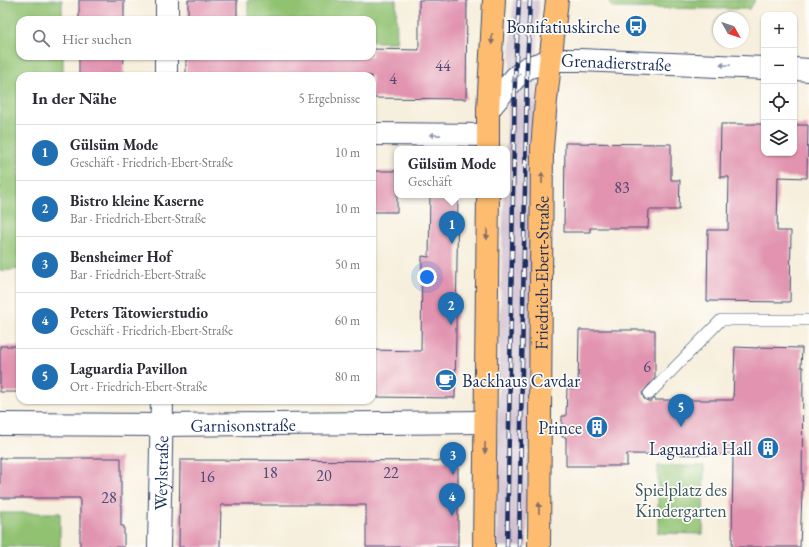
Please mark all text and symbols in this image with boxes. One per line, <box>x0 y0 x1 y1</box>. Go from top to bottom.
north arrow <box>713 12 749 48</box>
map controls <box>761 12 797 156</box>
button: + <box>761 12 797 48</box>
bus stop icon: Bonifatiuskirche <box>623 13 649 39</box>
place label: Bonifatiuskirche <box>506 15 620 38</box>
search box <box>16 16 376 60</box>
icon: search <box>30 27 52 49</box>
text: Hier suchen <box>62 29 132 48</box>
one-way arrow <box>488 33 495 45</box>
button: − <box>761 48 797 84</box>
street label: Grenadierstraße <box>561 49 672 75</box>
house number: 44 <box>435 55 451 76</box>
one-way arrow <box>719 62 731 69</box>
house number: 4 <box>389 68 397 89</box>
one-way arrow <box>511 73 521 82</box>
button: locate <box>761 84 797 120</box>
text: In der Nähe <box>32 87 117 109</box>
text: 5 Ergebnisse <box>299 90 360 107</box>
button: layers <box>761 120 797 156</box>
one-way arrow <box>428 132 441 138</box>
text: Gülsüm Mode <box>70 135 158 154</box>
text: 1 <box>42 144 48 161</box>
text: 10 m <box>335 144 360 161</box>
popup <box>394 146 510 198</box>
text: Geschäft · Friedrich-Ebert-Straße <box>70 154 233 171</box>
text: Gülsüm Mode <box>408 154 496 173</box>
one-way arrow <box>539 171 545 184</box>
text: Geschäft <box>408 173 452 190</box>
house number: 83 <box>614 177 630 198</box>
text: Bistro kleine Kaserne <box>70 191 204 210</box>
street label: Friedrich-Ebert-Straße <box>529 196 553 350</box>
text: 2 <box>42 200 48 217</box>
text: 10 m <box>335 200 360 217</box>
text: Bar · Friedrich-Ebert-Straße <box>70 210 206 227</box>
pin: 1 <box>439 211 465 244</box>
one-way arrow <box>484 228 491 240</box>
text: Bensheimer Hof <box>70 247 172 266</box>
text: 3 <box>42 256 48 273</box>
text: 50 m <box>335 256 360 273</box>
text: Bar · Friedrich-Ebert-Straße <box>70 266 206 283</box>
your location <box>417 267 437 287</box>
pin: 2 <box>438 292 464 325</box>
text: Peters Tätowierstudio <box>70 303 208 322</box>
text: 4 <box>42 312 48 329</box>
text: 60 m <box>335 312 360 329</box>
text: Geschäft · Friedrich-Ebert-Straße <box>70 322 233 339</box>
house number: 6 <box>643 356 651 377</box>
text: Laguardia Pavillon <box>70 359 188 378</box>
cafe icon: Backhaus Cavdar <box>433 367 459 393</box>
text: 5 <box>42 368 48 385</box>
text: 80 m <box>335 368 360 385</box>
place label: Backhaus Cavdar <box>462 369 580 392</box>
text: Ort · Friedrich-Ebert-Straße <box>70 378 207 395</box>
pin: 5 <box>668 394 694 427</box>
street label: Garnisonstraße <box>190 412 296 436</box>
building icon: Prince <box>584 414 610 440</box>
place label: Prince <box>538 416 582 439</box>
street label: Weylstraße <box>148 435 173 511</box>
building icon: Laguardia Hall <box>755 435 781 461</box>
place label: Laguardia Hall <box>649 437 752 460</box>
pin: 3 <box>440 442 466 475</box>
one-way arrow <box>482 442 488 455</box>
house number: 18 <box>262 462 278 483</box>
house number: 22 <box>383 462 399 483</box>
house number: 20 <box>316 465 332 486</box>
house number: 16 <box>199 466 215 487</box>
park label: Spielplatz des Kindergarten <box>635 478 727 522</box>
pin: 4 <box>439 483 465 516</box>
house number: 28 <box>101 487 117 508</box>
one-way arrow <box>536 501 542 514</box>

